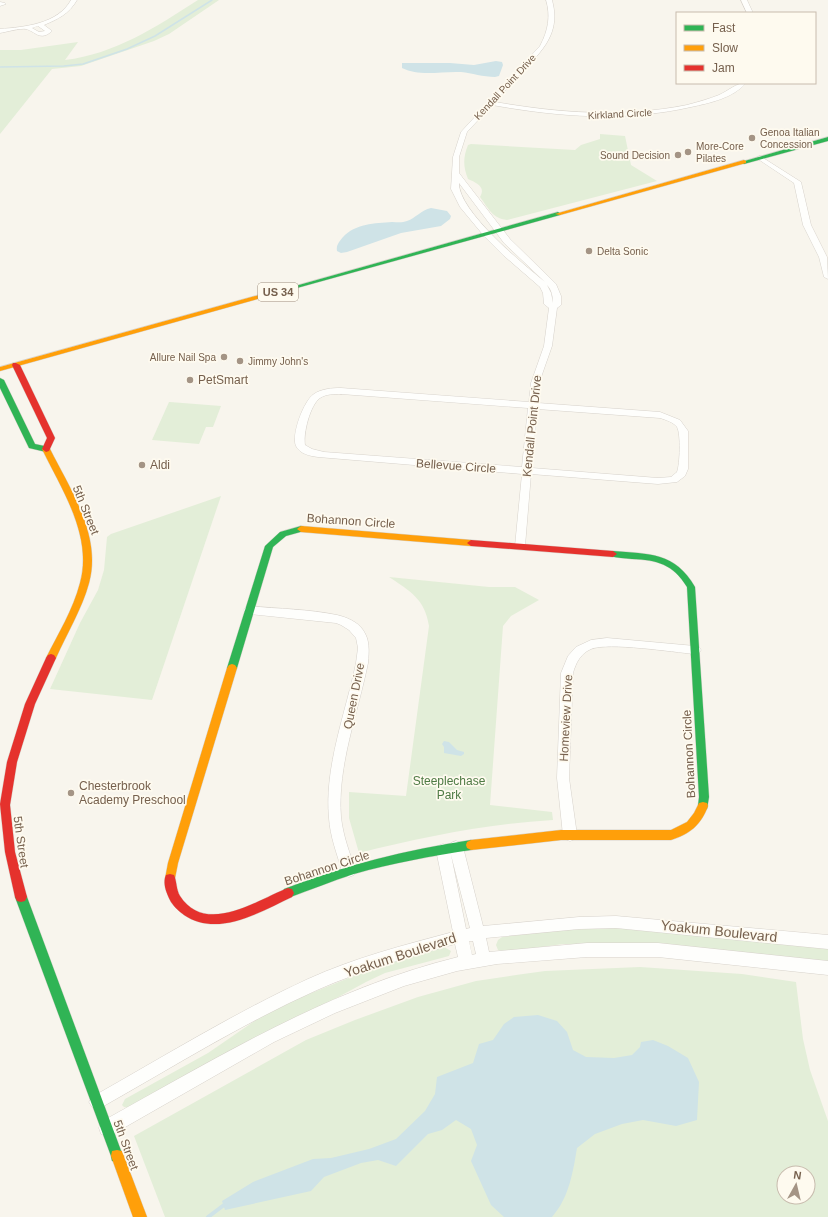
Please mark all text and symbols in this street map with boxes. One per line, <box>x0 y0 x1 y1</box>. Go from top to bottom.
legend <box>676 12 816 84</box>
text: Fast <box>712 21 736 35</box>
text: Slow <box>712 41 738 55</box>
street label: Kendall Point Drive <box>472 52 538 122</box>
text: Jam <box>712 61 735 75</box>
street label: Kirkland Circle <box>588 107 653 121</box>
place label: Genoa Italian Concession <box>760 127 820 150</box>
marker: Genoa Italian Concession <box>747 133 757 143</box>
place label: More-Core Pilates <box>696 141 744 164</box>
marker: More-Core Pilates <box>683 147 693 157</box>
place label: Sound Decision <box>600 150 670 161</box>
marker: Sound Decision <box>673 150 683 160</box>
marker: Delta Sonic <box>584 246 594 256</box>
place label: Delta Sonic <box>597 246 648 257</box>
road number: US 34 <box>258 283 298 301</box>
place label: Allure Nail Spa <box>150 352 216 363</box>
marker: Allure Nail Spa <box>219 352 229 362</box>
marker: Jimmy John's <box>235 356 245 366</box>
place label: Jimmy John's <box>248 356 308 367</box>
place label: PetSmart <box>198 373 249 387</box>
street label: Kendall Point Drive <box>520 374 544 477</box>
marker: PetSmart <box>185 375 195 385</box>
street label: Bellevue Circle <box>416 456 497 476</box>
place label: Aldi <box>150 458 170 472</box>
marker: Aldi <box>137 460 147 470</box>
street label: 5th Street <box>70 483 102 537</box>
street label: Bohannon Circle <box>306 511 396 531</box>
street label: Queen Drive <box>341 661 367 730</box>
street label: Homeview Drive <box>557 674 575 762</box>
street label: Bohannon Circle <box>680 709 698 799</box>
park label: Steeplechase Park <box>413 774 486 802</box>
place label: Chesterbrook Academy Preschool <box>79 779 186 807</box>
marker: Chesterbrook Academy Preschool <box>66 788 76 798</box>
street label: 5th Street <box>10 815 32 869</box>
street label: Bohannon Circle <box>283 848 372 888</box>
street label: Yoakum Boulevard <box>660 917 778 945</box>
street label: Yoakum Boulevard <box>342 929 458 981</box>
street label: 5th Street <box>111 1118 142 1172</box>
north arrow <box>776 1165 816 1205</box>
text: N <box>793 1169 802 1182</box>

